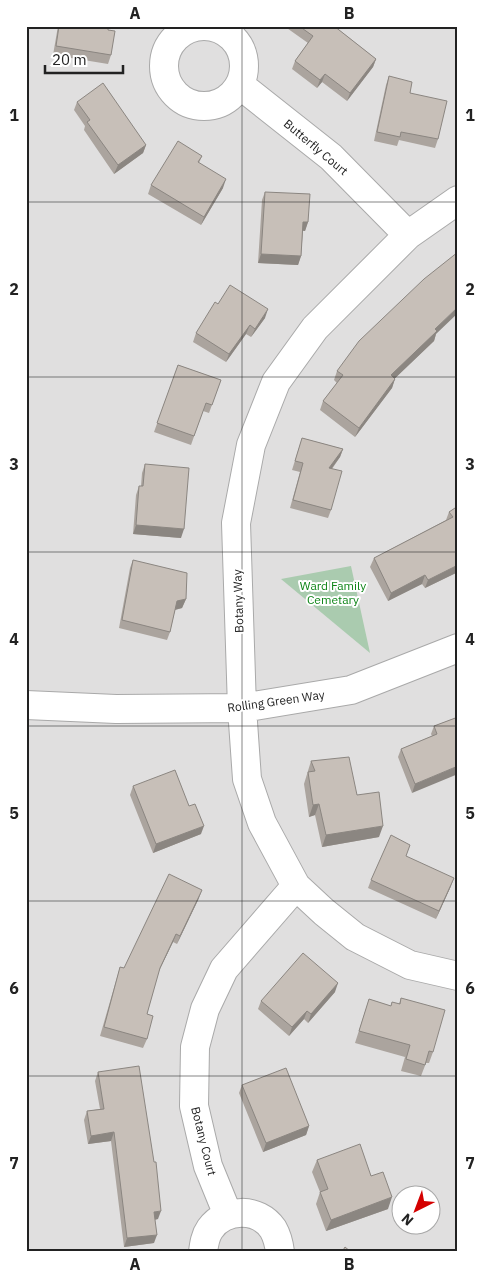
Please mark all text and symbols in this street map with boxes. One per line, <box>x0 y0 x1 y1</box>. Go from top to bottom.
text: A <box>130 3 141 23</box>
text: B <box>344 3 355 23</box>
scale bar <box>45 42 122 74</box>
text: 20 m <box>52 50 87 69</box>
text: 1 <box>9 105 19 125</box>
text: 1 <box>465 105 475 125</box>
street label: Butterfly Court <box>281 116 351 178</box>
text: 2 <box>9 279 19 299</box>
text: 2 <box>465 279 475 299</box>
text: 3 <box>9 454 19 474</box>
text: 3 <box>465 454 475 474</box>
street label: Botany Way <box>229 569 247 633</box>
park label: Ward Family Cemetary <box>300 578 366 607</box>
text: 4 <box>9 629 19 649</box>
text: 4 <box>465 629 475 649</box>
street label: Rolling Green Way <box>226 687 326 715</box>
text: 5 <box>9 803 19 823</box>
text: 5 <box>465 803 475 823</box>
text: 6 <box>9 978 19 998</box>
text: 6 <box>465 978 475 998</box>
street label: Botany Court <box>188 1105 220 1177</box>
text: 7 <box>9 1153 19 1173</box>
text: 7 <box>465 1153 475 1173</box>
north arrow <box>392 1186 442 1236</box>
text: N <box>398 1210 417 1230</box>
text: A <box>130 1254 141 1274</box>
text: B <box>344 1254 355 1274</box>

